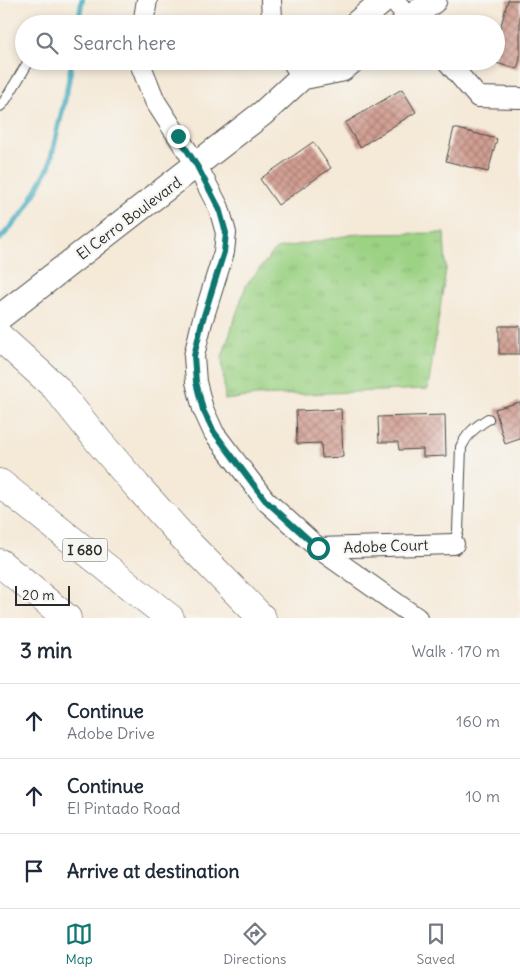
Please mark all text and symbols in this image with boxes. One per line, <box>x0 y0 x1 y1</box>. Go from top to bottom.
search box <box>15 15 505 70</box>
icon: search <box>33 29 61 57</box>
text: Search here <box>73 31 176 55</box>
route end <box>167 125 190 148</box>
street label: El Cerro Boulevard <box>73 172 185 264</box>
street label: Adobe Court <box>343 535 429 557</box>
route start <box>307 537 330 560</box>
road number: I 680 <box>62 538 108 562</box>
scale bar <box>15 583 70 606</box>
text: 20 m <box>22 586 55 604</box>
text: 3 min <box>20 637 72 664</box>
text: Walk · 170 m <box>411 641 500 661</box>
text: Continue <box>67 699 144 723</box>
icon: ahead <box>20 707 48 735</box>
text: 160 m <box>456 711 500 731</box>
text: Adobe Drive <box>67 723 155 743</box>
text: Continue <box>67 774 144 798</box>
icon: ahead <box>20 782 48 810</box>
text: 10 m <box>465 786 500 806</box>
text: El Pintado Road <box>67 798 180 818</box>
icon: arrive <box>20 857 48 885</box>
text: Arrive at destination <box>67 859 240 883</box>
tab: Map <box>65 920 93 968</box>
tab: Directions <box>223 920 286 968</box>
tab: Saved <box>417 920 455 968</box>

